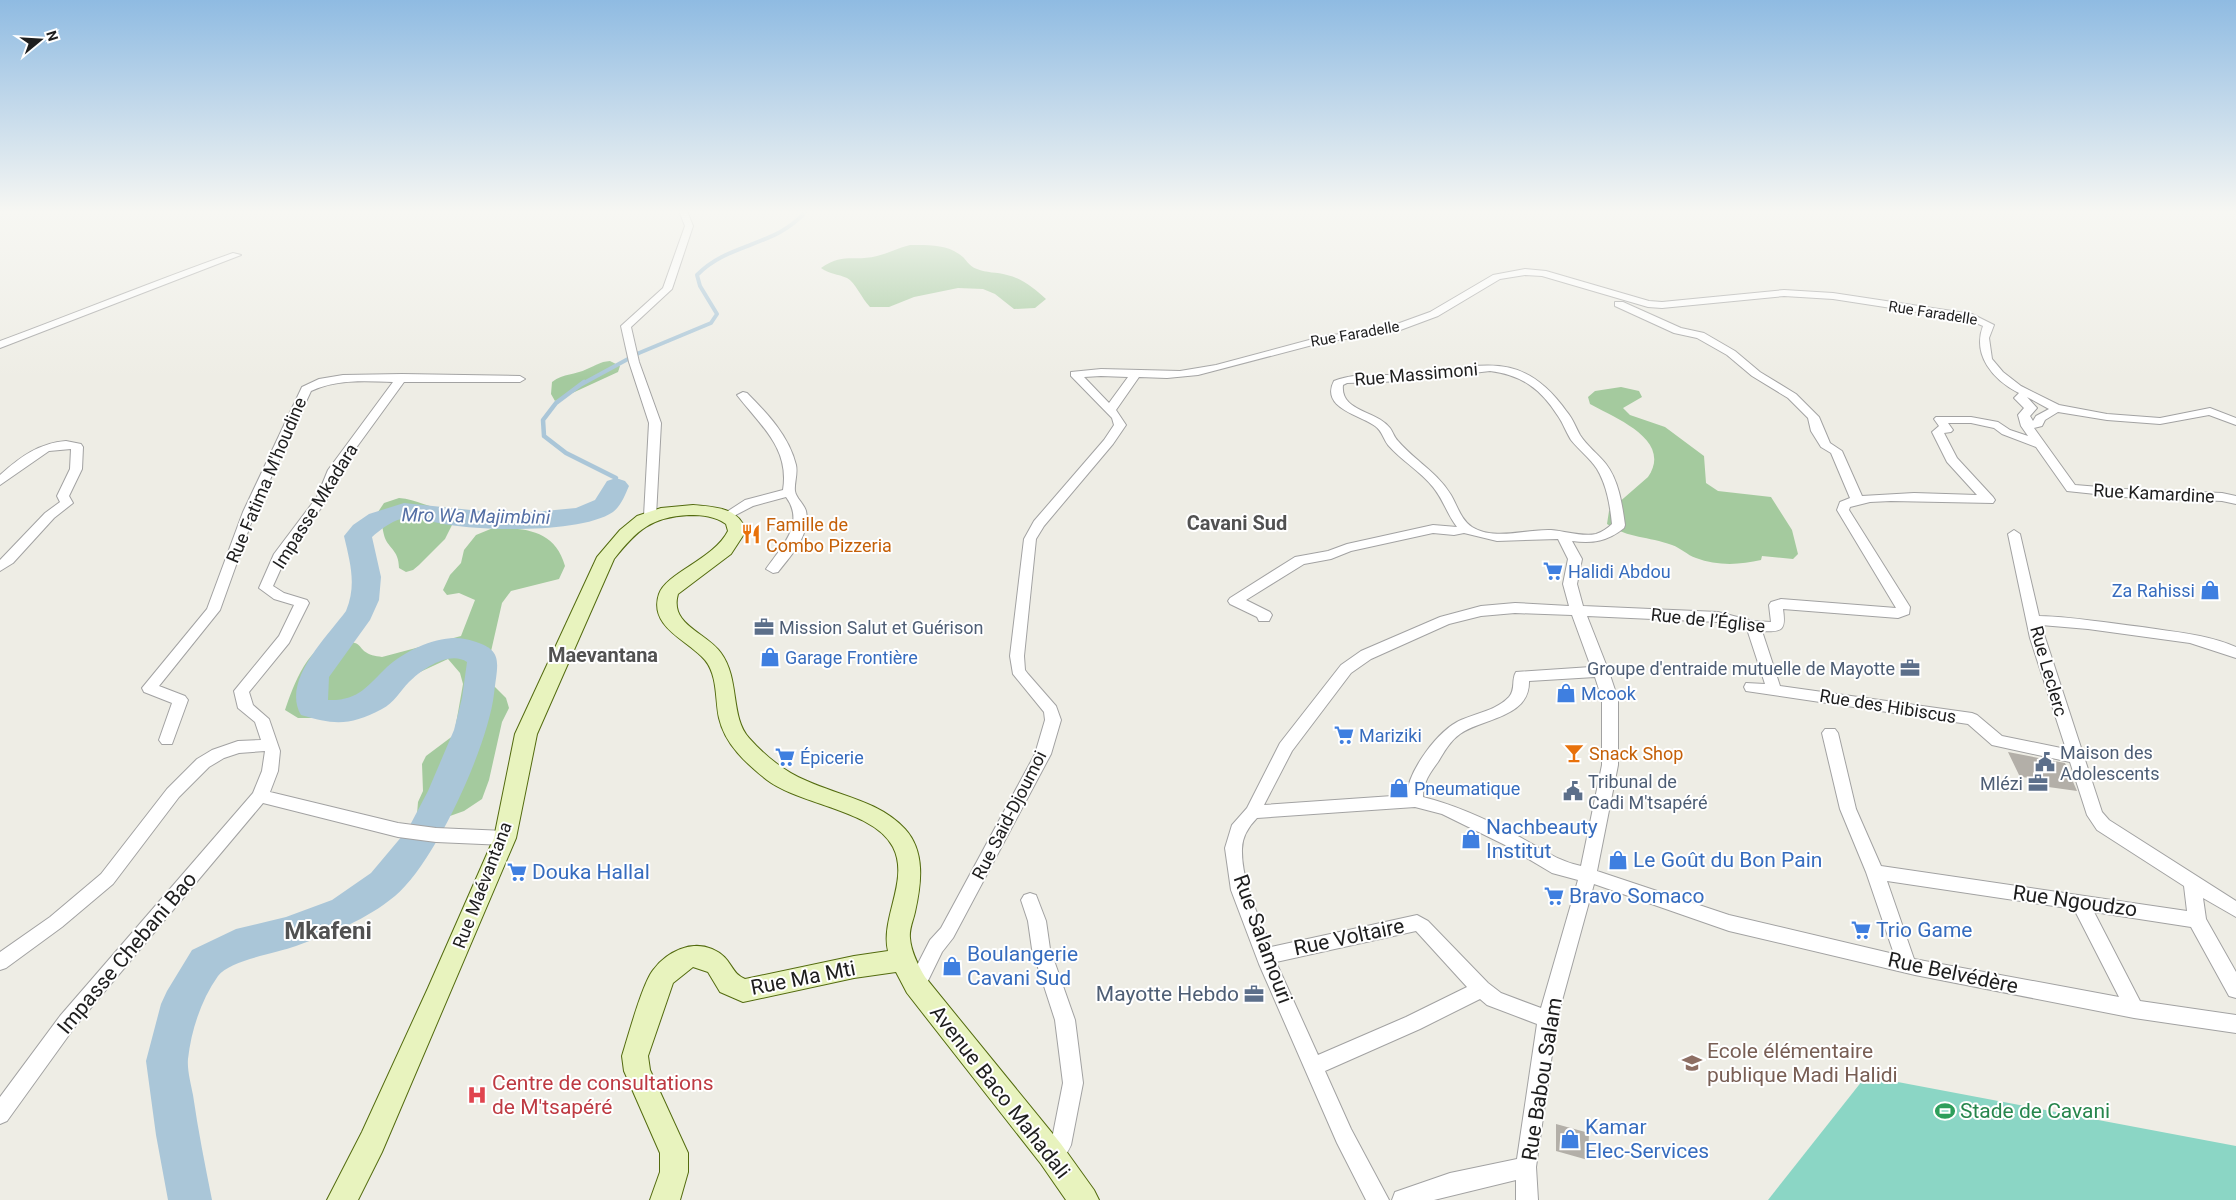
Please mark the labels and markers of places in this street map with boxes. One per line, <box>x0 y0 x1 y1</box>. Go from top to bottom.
place label: Famille de Combo Pizzeria <box>766 514 892 556</box>
restaurant icon: Famille de Combo Pizzeria <box>740 523 762 545</box>
supermarket icon: Halidi Abdou <box>1542 560 1564 582</box>
place label: Halidi Abdou <box>1568 561 1671 582</box>
shop icon: Za Rahissi <box>2199 579 2221 601</box>
place label: Za Rahissi <box>2112 580 2195 601</box>
office icon: Mission Salut et Guérison <box>753 616 775 638</box>
place label: Mission Salut et Guérison <box>779 617 983 638</box>
shop icon: Garage Frontière <box>759 646 781 668</box>
place label: Garage Frontière <box>785 647 918 668</box>
office icon: Groupe d'entraide mutuelle de Mayotte <box>1899 657 1921 679</box>
place label: Groupe d'entraide mutuelle de Mayotte <box>1587 658 1895 679</box>
shop icon: Mcook <box>1555 682 1577 704</box>
place label: Mcook <box>1581 683 1637 704</box>
supermarket icon: Mariziki <box>1333 724 1355 746</box>
place label: Mariziki <box>1359 725 1422 746</box>
bar icon: Snack Shop <box>1563 742 1585 764</box>
place label: Maison des Adolescents <box>2060 742 2159 784</box>
place label: Snack Shop <box>1589 743 1683 764</box>
supermarket icon: Épicerie <box>774 746 796 768</box>
place label: Épicerie <box>800 747 864 768</box>
public building icon: Maison des Adolescents <box>2034 751 2056 773</box>
place label: Tribunal de Cadi M'tsapéré <box>1588 771 1707 813</box>
office icon: Mlézi <box>2027 772 2049 794</box>
place label: Mlézi <box>1980 773 2023 794</box>
shop icon: Pneumatique <box>1388 777 1410 799</box>
place label: Pneumatique <box>1414 778 1520 799</box>
public building icon: Tribunal de Cadi M'tsapéré <box>1562 780 1584 802</box>
place label: Nachbeauty Institut <box>1486 815 1598 863</box>
shop icon: Nachbeauty Institut <box>1460 828 1482 850</box>
place label: Le Goût du Bon Pain <box>1633 848 1822 872</box>
shop icon: Le Goût du Bon Pain <box>1607 849 1629 871</box>
place label: Douka Hallal <box>532 860 650 884</box>
supermarket icon: Douka Hallal <box>506 861 528 883</box>
place label: Bravo Somaco <box>1569 884 1705 908</box>
supermarket icon: Bravo Somaco <box>1543 885 1565 907</box>
place label: Trio Game <box>1876 918 1972 942</box>
supermarket icon: Trio Game <box>1850 919 1872 941</box>
place label: Boulangerie Cavani Sud <box>967 942 1078 990</box>
shop icon: Boulangerie Cavani Sud <box>941 955 963 977</box>
place label: Mayotte Hebdo <box>1096 982 1239 1006</box>
office icon: Mayotte Hebdo <box>1243 983 1265 1005</box>
place label: Ecole élémentaire publique Madi Halidi <box>1707 1039 1898 1087</box>
school or university icon: Ecole élémentaire publique Madi Halidi <box>1681 1052 1703 1074</box>
place label: Centre de consultations de M'tsapéré <box>492 1071 714 1119</box>
hospital icon: Centre de consultations de M'tsapéré <box>466 1084 488 1106</box>
place label: Stade de Cavani <box>1960 1099 2110 1123</box>
sports icon: Stade de Cavani <box>1934 1100 1956 1122</box>
place label: Kamar Elec-Services <box>1585 1115 1709 1163</box>
shop icon: Kamar Elec-Services <box>1559 1128 1581 1150</box>

